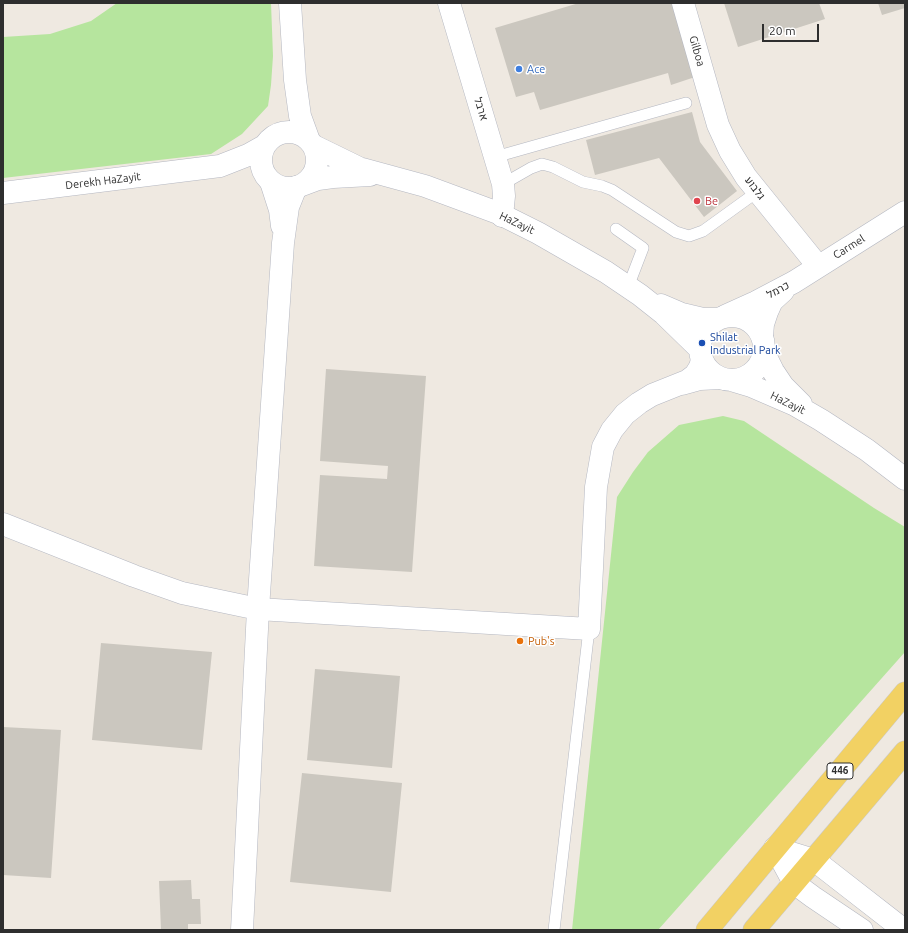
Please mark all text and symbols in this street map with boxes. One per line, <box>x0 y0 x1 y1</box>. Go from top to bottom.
scale bar <box>764 16 821 42</box>
text: 20 m <box>769 24 796 37</box>
street label: Gilboa <box>686 34 708 68</box>
place label: Ace <box>527 62 545 76</box>
marker: Ace <box>514 64 524 74</box>
street label: ארבל <box>471 96 491 122</box>
street label: Derekh HaZayit <box>65 170 141 192</box>
street label: גלבוע <box>742 174 768 202</box>
place label: Be <box>705 194 718 208</box>
marker: Be <box>692 196 702 206</box>
street label: HaZayit <box>497 209 537 237</box>
street label: Carmel <box>831 232 867 262</box>
street label: כרמל <box>764 279 792 301</box>
place label: Shilat Industrial Park <box>710 330 781 356</box>
marker: Shilat Industrial Park <box>697 338 707 348</box>
street label: HaZayit <box>768 389 808 417</box>
place label: Pub's <box>528 634 554 648</box>
marker: Pub's <box>515 636 525 646</box>
road number: 446 <box>827 763 853 779</box>

